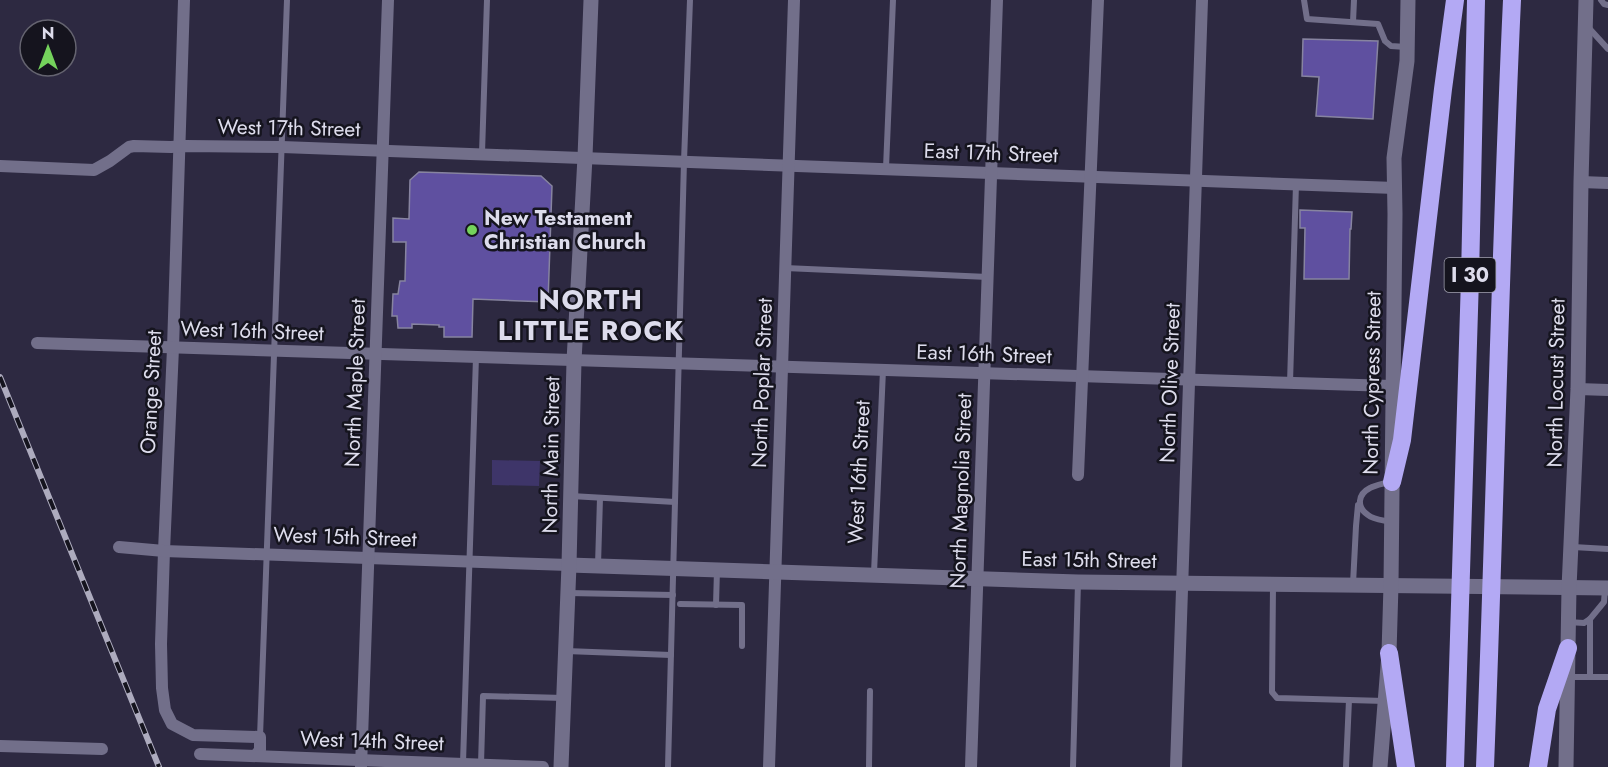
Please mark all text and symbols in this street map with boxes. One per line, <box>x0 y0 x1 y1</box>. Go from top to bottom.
north arrow <box>18 18 78 78</box>
text: N <box>42 22 54 45</box>
street label: West 17th Street <box>217 112 361 144</box>
street label: East 17th Street <box>923 136 1059 170</box>
place label: New Testament Christian Church <box>484 203 646 257</box>
marker: New Testament Christian Church <box>465 223 479 237</box>
road number: I 30 <box>1444 258 1496 292</box>
district label: NORTH LITTLE ROCK <box>498 280 684 350</box>
street label: North Cypress Street <box>1355 291 1389 475</box>
street label: North Poplar Street <box>744 297 780 469</box>
street label: North Maple Street <box>337 298 373 468</box>
street label: North Locust Street <box>1540 298 1572 468</box>
street label: North Olive Street <box>1152 302 1188 464</box>
street label: West 16th Street <box>180 314 324 348</box>
street label: Orange Street <box>133 329 169 455</box>
street label: East 16th Street <box>916 337 1052 371</box>
street label: North Main Street <box>535 376 567 534</box>
street label: North Magnolia Street <box>943 393 979 589</box>
street label: West 16th Street <box>840 399 878 545</box>
street label: West 15th Street <box>273 520 417 554</box>
street label: East 15th Street <box>1021 544 1157 576</box>
street label: West 14th Street <box>300 723 444 759</box>

